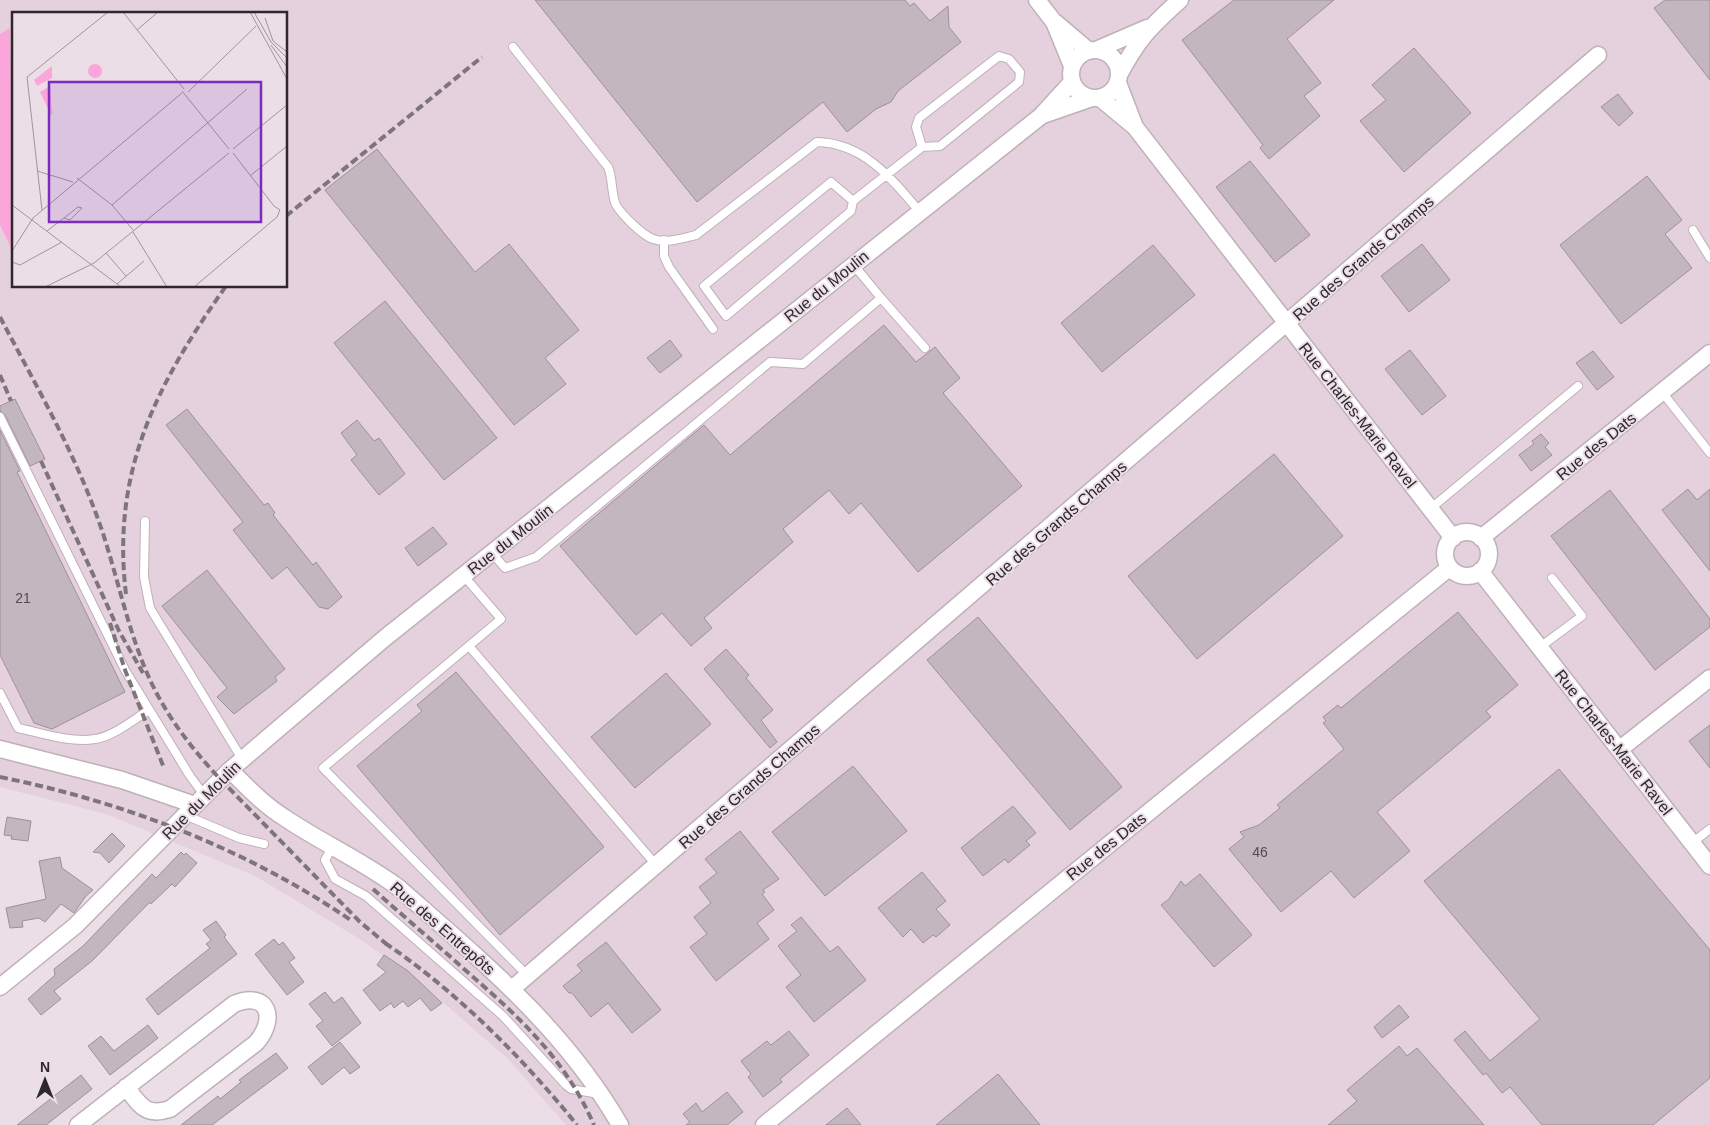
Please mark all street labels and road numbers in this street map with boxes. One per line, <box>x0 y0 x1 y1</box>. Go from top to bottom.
street label: Rue des Grands Champs <box>1290 193 1437 324</box>
street label: Rue du Moulin <box>781 247 872 325</box>
street label: Rue Charles-Marie Ravel <box>1296 339 1420 491</box>
street label: Rue des Dats <box>1553 409 1639 483</box>
street label: Rue des Grands Champs <box>983 458 1130 589</box>
street label: Rue du Moulin <box>464 501 556 578</box>
street label: Rue Charles-Marie Ravel <box>1552 666 1676 818</box>
street label: Rue des Grands Champs <box>676 721 823 852</box>
street label: Rue du Moulin <box>159 758 244 843</box>
street label: Rue des Dats <box>1063 809 1149 883</box>
street label: Rue des Entrepôts <box>387 878 498 978</box>

